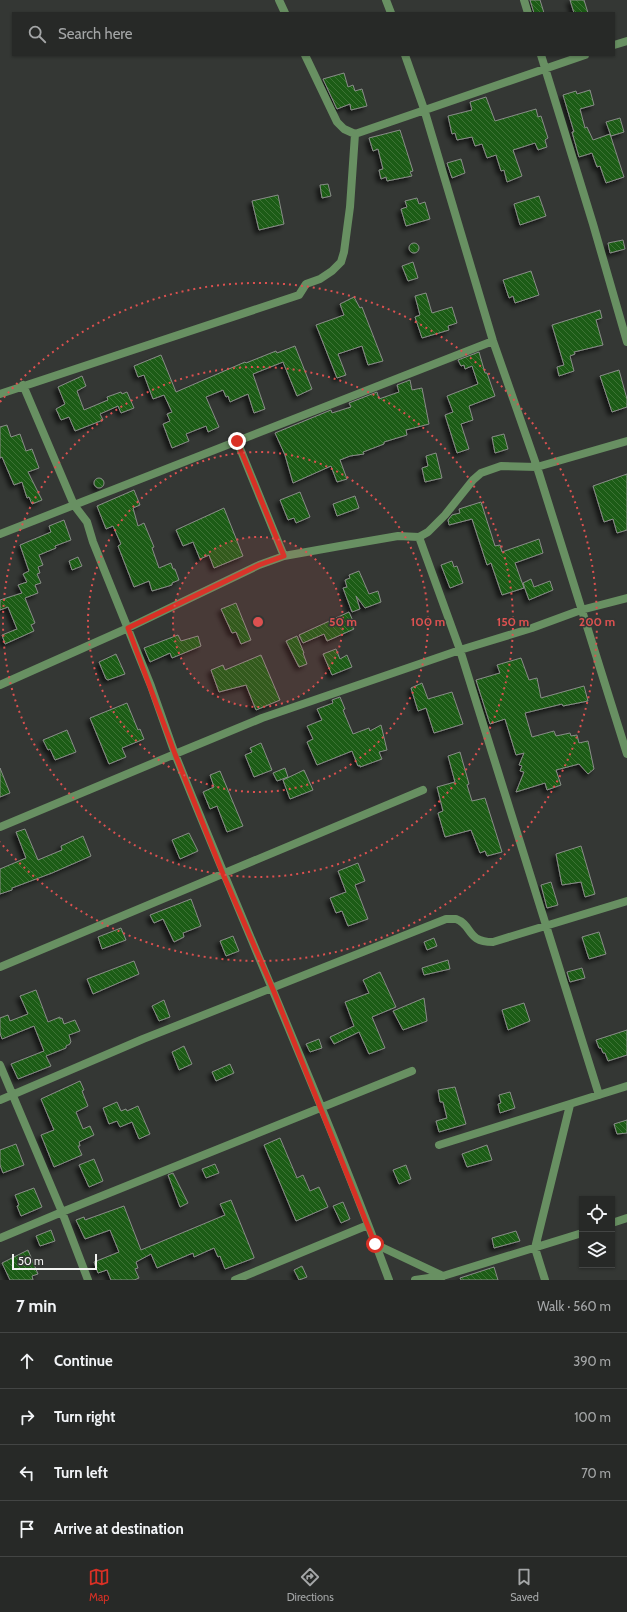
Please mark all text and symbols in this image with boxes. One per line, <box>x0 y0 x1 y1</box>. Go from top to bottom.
search box <box>12 12 615 56</box>
icon: search <box>26 23 48 45</box>
text: Search here <box>58 25 133 43</box>
route end <box>228 432 246 450</box>
text: 50 m <box>329 614 357 629</box>
text: 100 m <box>411 614 445 629</box>
text: 150 m <box>497 614 529 629</box>
text: 200 m <box>579 614 615 629</box>
centre of rings <box>251 615 265 629</box>
map controls <box>579 1196 615 1268</box>
button: locate <box>579 1196 615 1232</box>
button: layers <box>579 1232 615 1268</box>
route start <box>366 1235 384 1253</box>
scale bar <box>12 1252 97 1271</box>
text: 50 m <box>18 1254 44 1268</box>
text: 7 min <box>16 1296 57 1316</box>
text: Walk · 560 m <box>537 1298 611 1314</box>
icon: ahead <box>16 1350 38 1372</box>
text: Continue <box>54 1352 113 1370</box>
text: 390 m <box>573 1353 611 1369</box>
icon: right <box>16 1406 38 1428</box>
text: Turn right <box>54 1408 115 1426</box>
text: 100 m <box>574 1409 611 1425</box>
icon: left <box>16 1462 38 1484</box>
text: Turn left <box>54 1464 108 1482</box>
text: 70 m <box>581 1465 611 1481</box>
icon: arrive <box>16 1518 38 1540</box>
text: Arrive at destination <box>54 1520 184 1538</box>
tab: Map <box>88 1566 110 1604</box>
tab: Directions <box>287 1566 334 1604</box>
tab: Saved <box>510 1566 539 1604</box>

